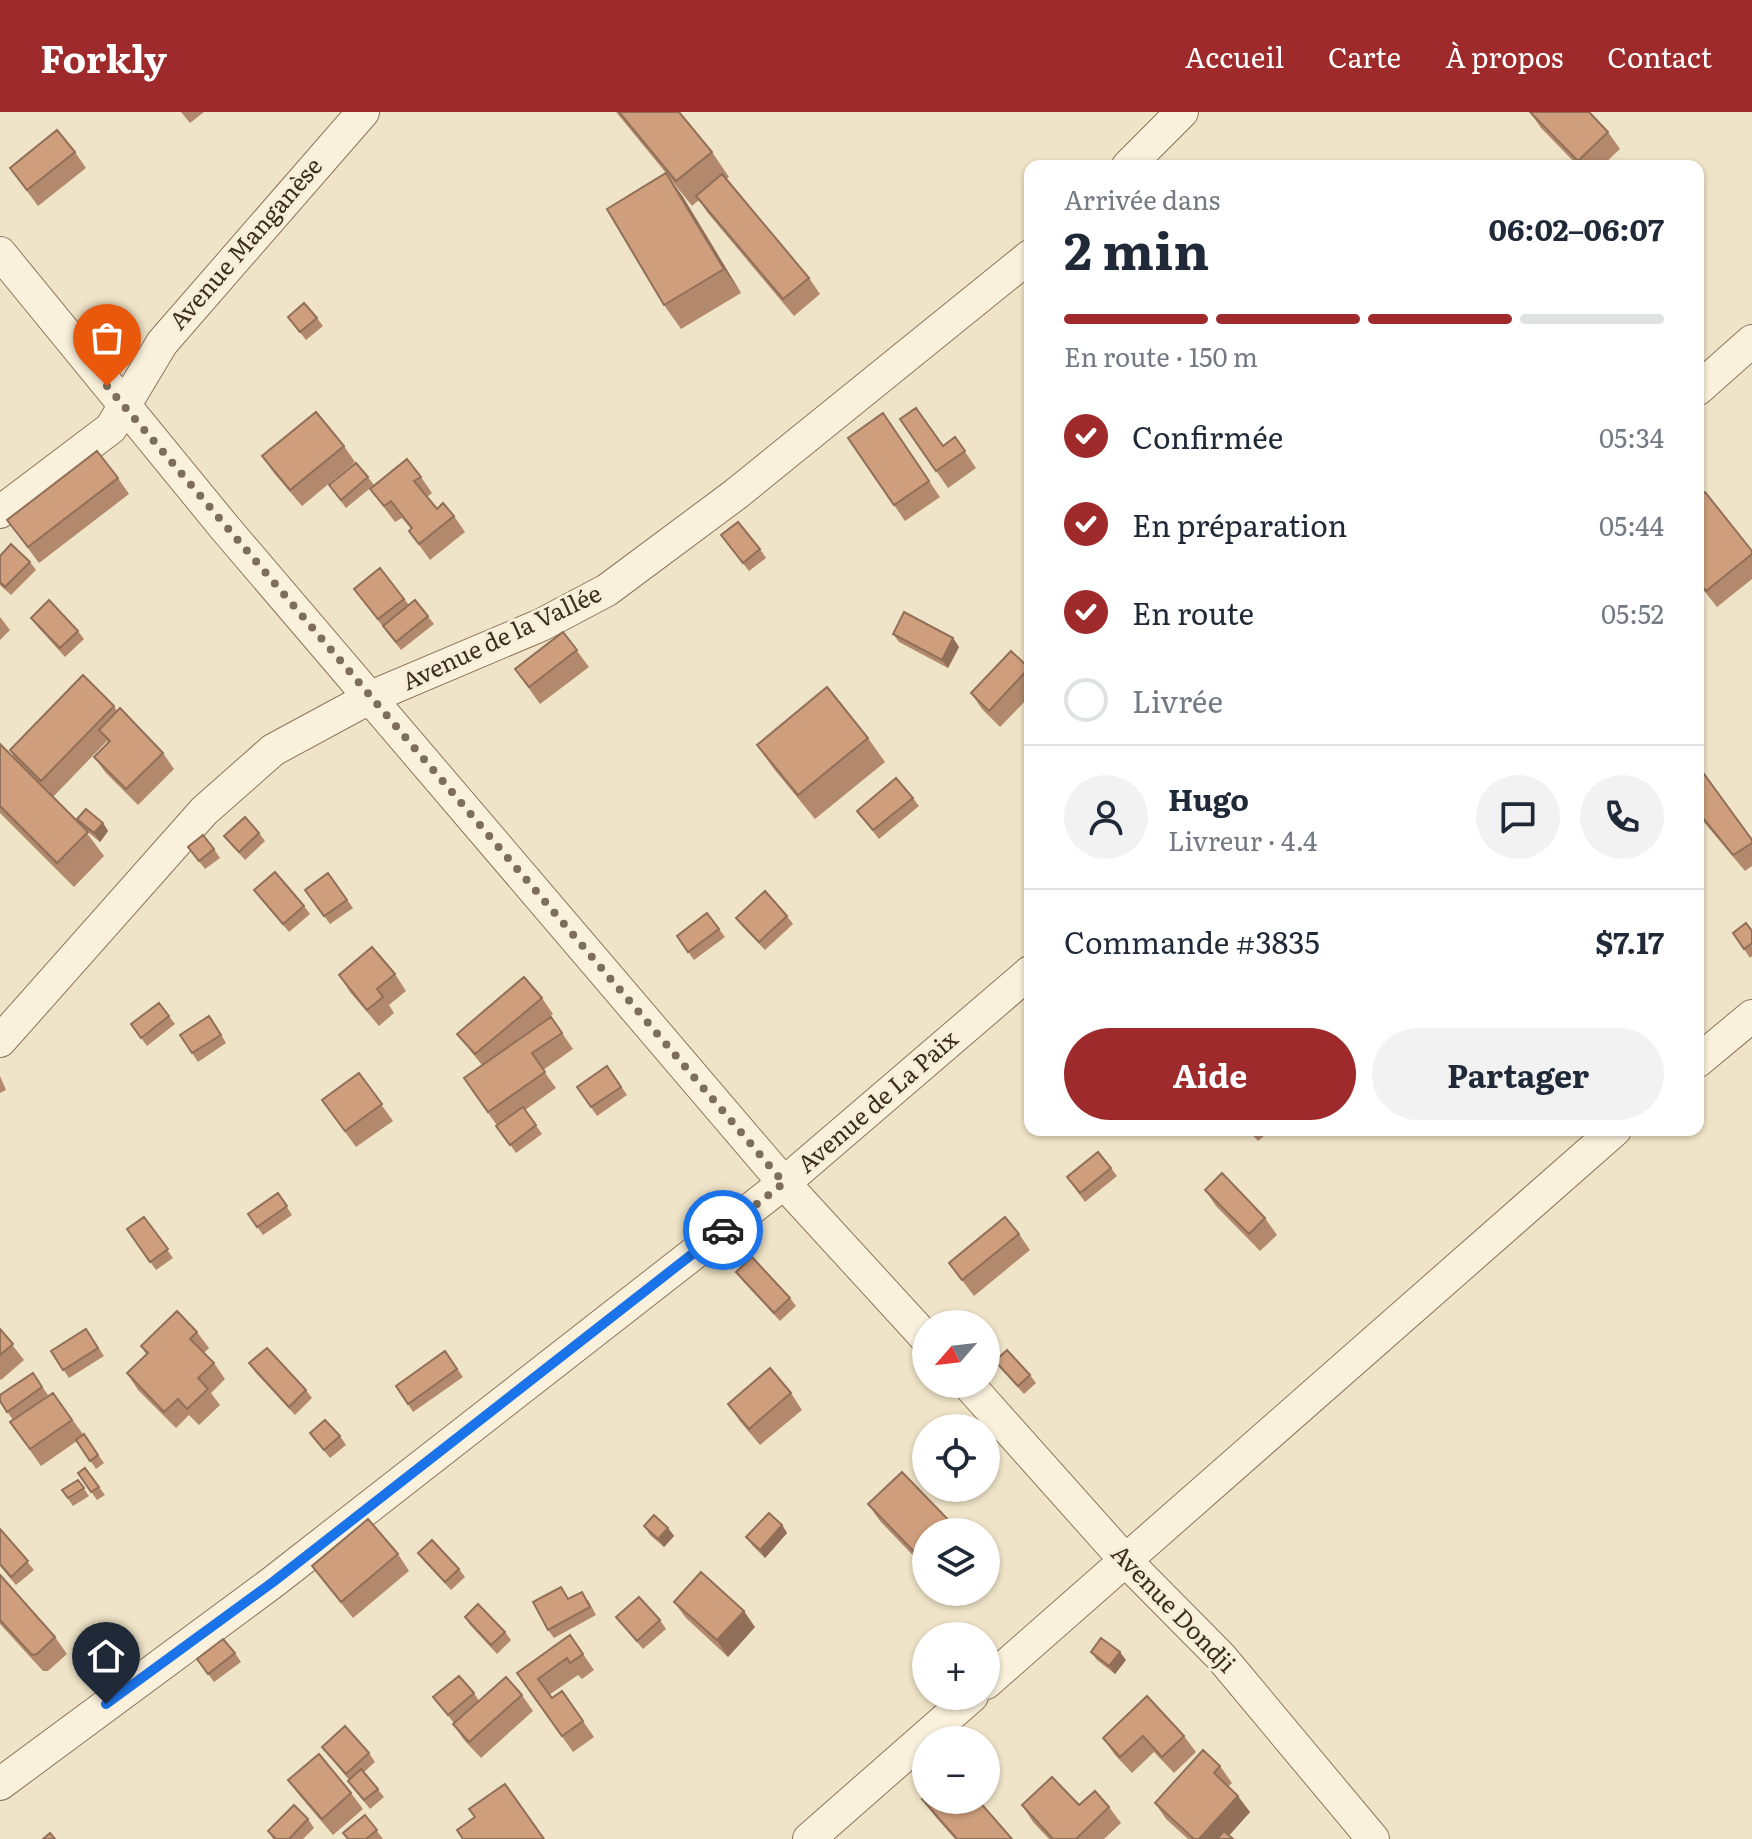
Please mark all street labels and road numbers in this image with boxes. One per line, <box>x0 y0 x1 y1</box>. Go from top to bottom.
street label: Avenue Manganèse <box>159 149 329 336</box>
street label: Avenue de la Vallée <box>396 574 606 697</box>
street label: Avenue de La Paix <box>788 1020 965 1180</box>
street label: Avenue Dondji <box>1104 1535 1245 1679</box>

